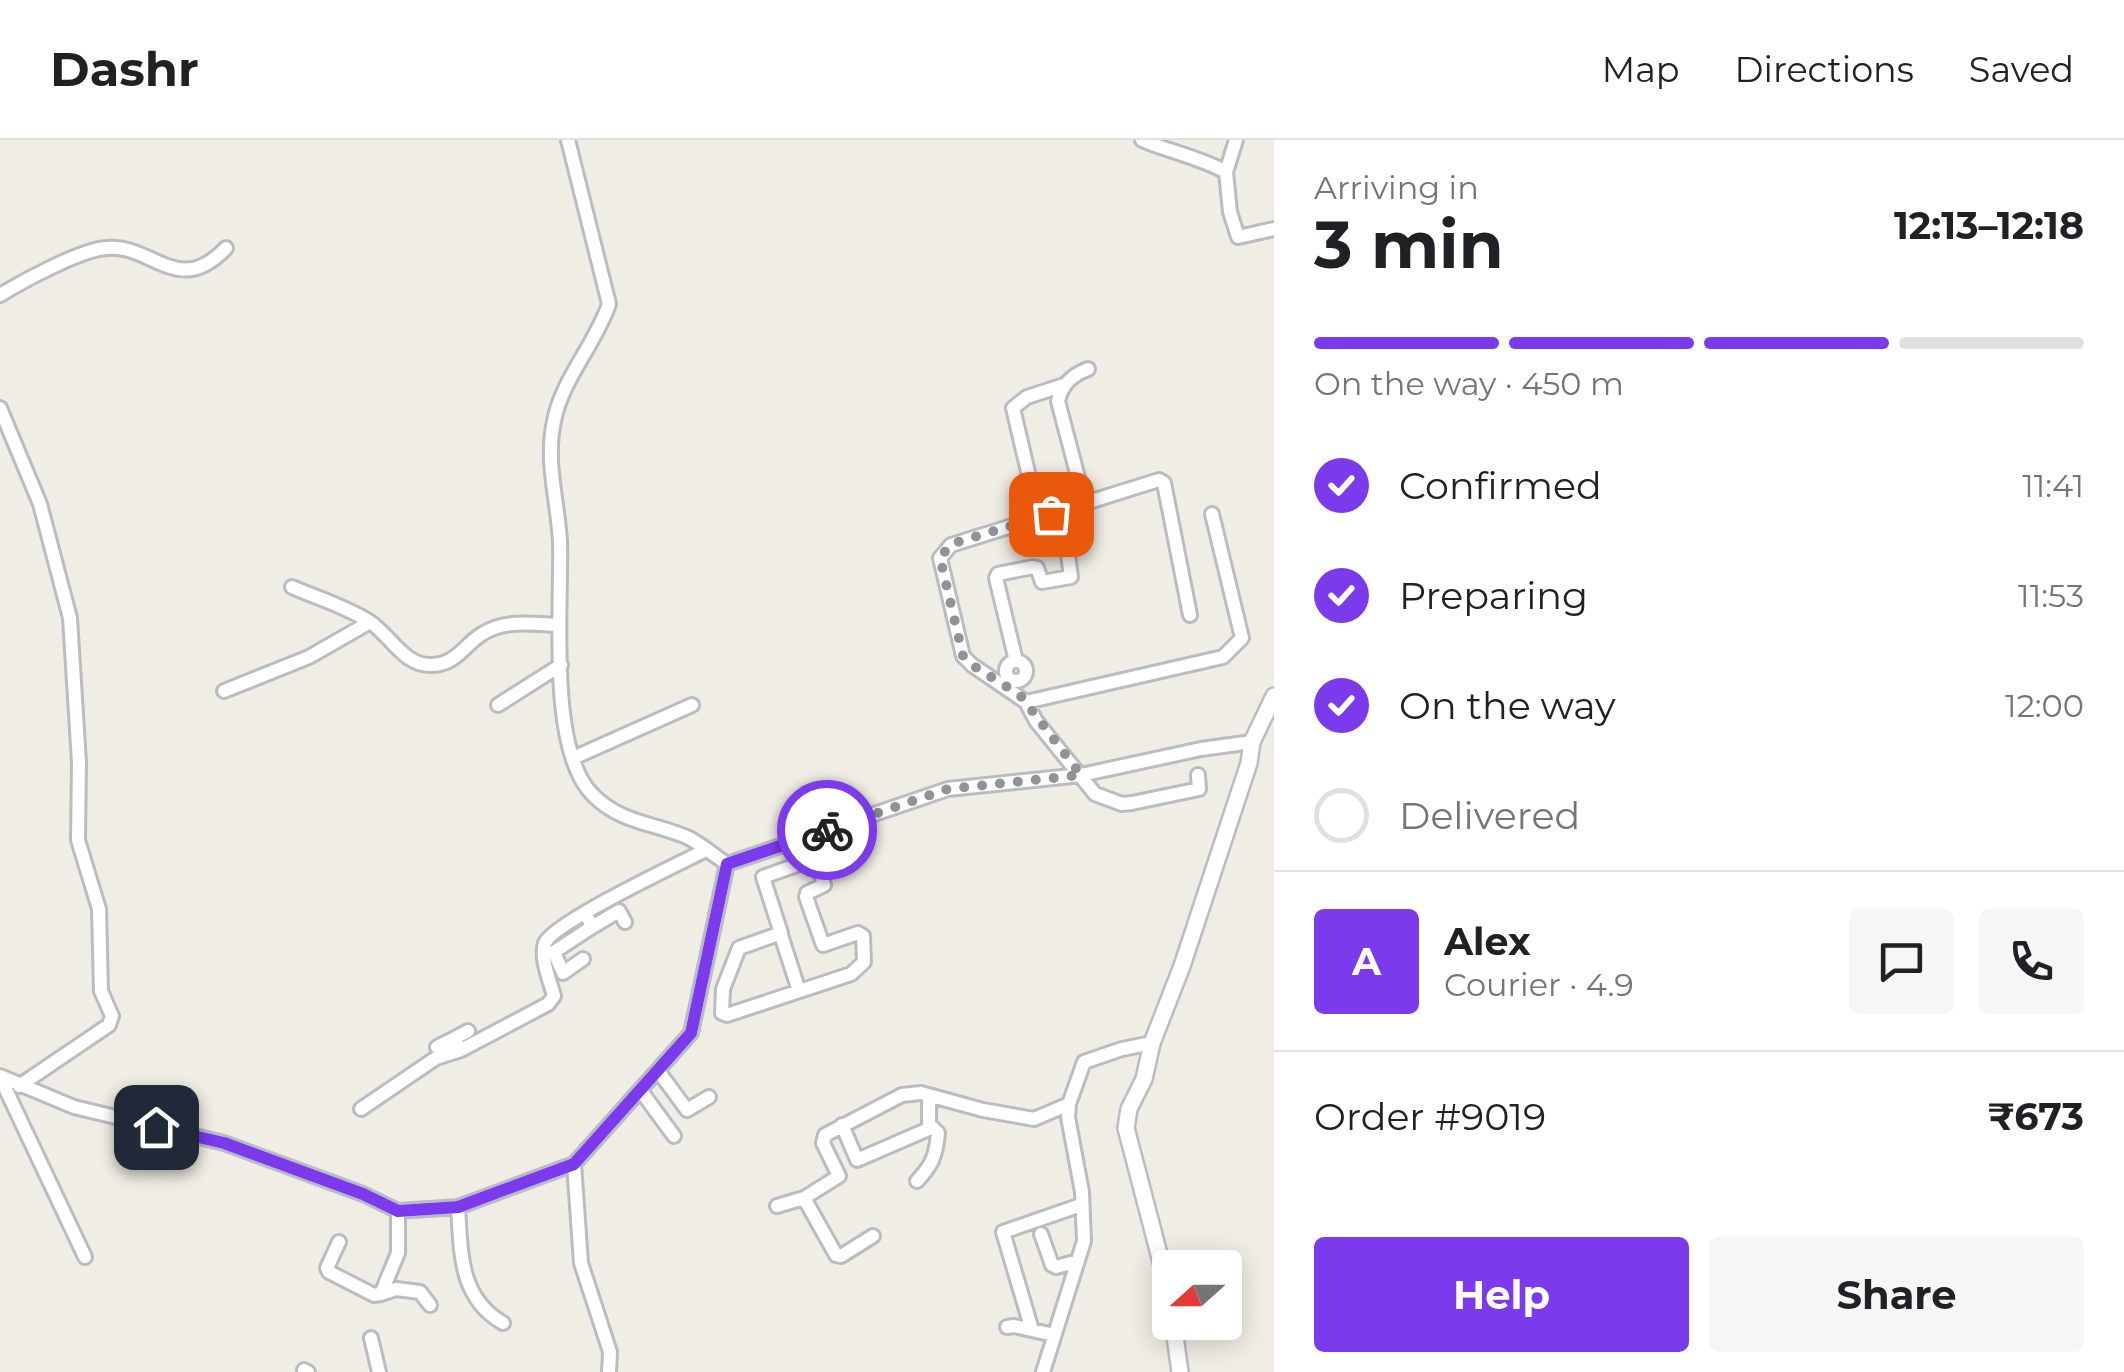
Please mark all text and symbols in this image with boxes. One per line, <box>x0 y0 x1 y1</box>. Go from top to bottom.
text: Dashr <box>50 40 199 98</box>
text: Map <box>1602 48 1680 91</box>
text: Directions <box>1735 48 1914 91</box>
text: Saved <box>1969 48 2074 91</box>
text: Arriving in <box>1314 168 1479 207</box>
text: 12:13–12:18 <box>1894 202 2084 249</box>
text: 3 min <box>1314 205 1504 284</box>
text: On the way · 450 m <box>1314 364 1624 403</box>
icon: check <box>1314 458 1369 513</box>
text: Confirmed <box>1399 462 1602 509</box>
text: 11:41 <box>2022 466 2084 505</box>
pin <box>1009 472 1094 557</box>
icon: bag <box>1024 487 1079 542</box>
icon: check <box>1314 568 1369 623</box>
text: Preparing <box>1399 572 1588 619</box>
text: 11:53 <box>2018 576 2084 615</box>
icon: check <box>1314 678 1369 733</box>
text: On the way <box>1399 682 1616 729</box>
text: 12:00 <box>2005 686 2084 725</box>
courier <box>777 780 877 880</box>
text: Delivered <box>1399 792 1580 839</box>
icon: bike <box>800 803 855 858</box>
button: chat <box>1849 909 1954 1014</box>
button: phone <box>1979 909 2084 1014</box>
text: Alex <box>1444 918 1531 965</box>
text: A <box>1352 938 1381 985</box>
text: Courier · 4.9 <box>1444 965 1634 1004</box>
pin <box>114 1085 199 1170</box>
text: Order #9019 <box>1314 1093 1546 1140</box>
text: ₹673 <box>1987 1093 2084 1140</box>
icon: home <box>129 1100 184 1155</box>
button: Help <box>1314 1237 1689 1352</box>
button: Share <box>1709 1237 2084 1352</box>
north arrow <box>1152 1250 1242 1340</box>
map controls <box>1152 1250 1242 1340</box>

